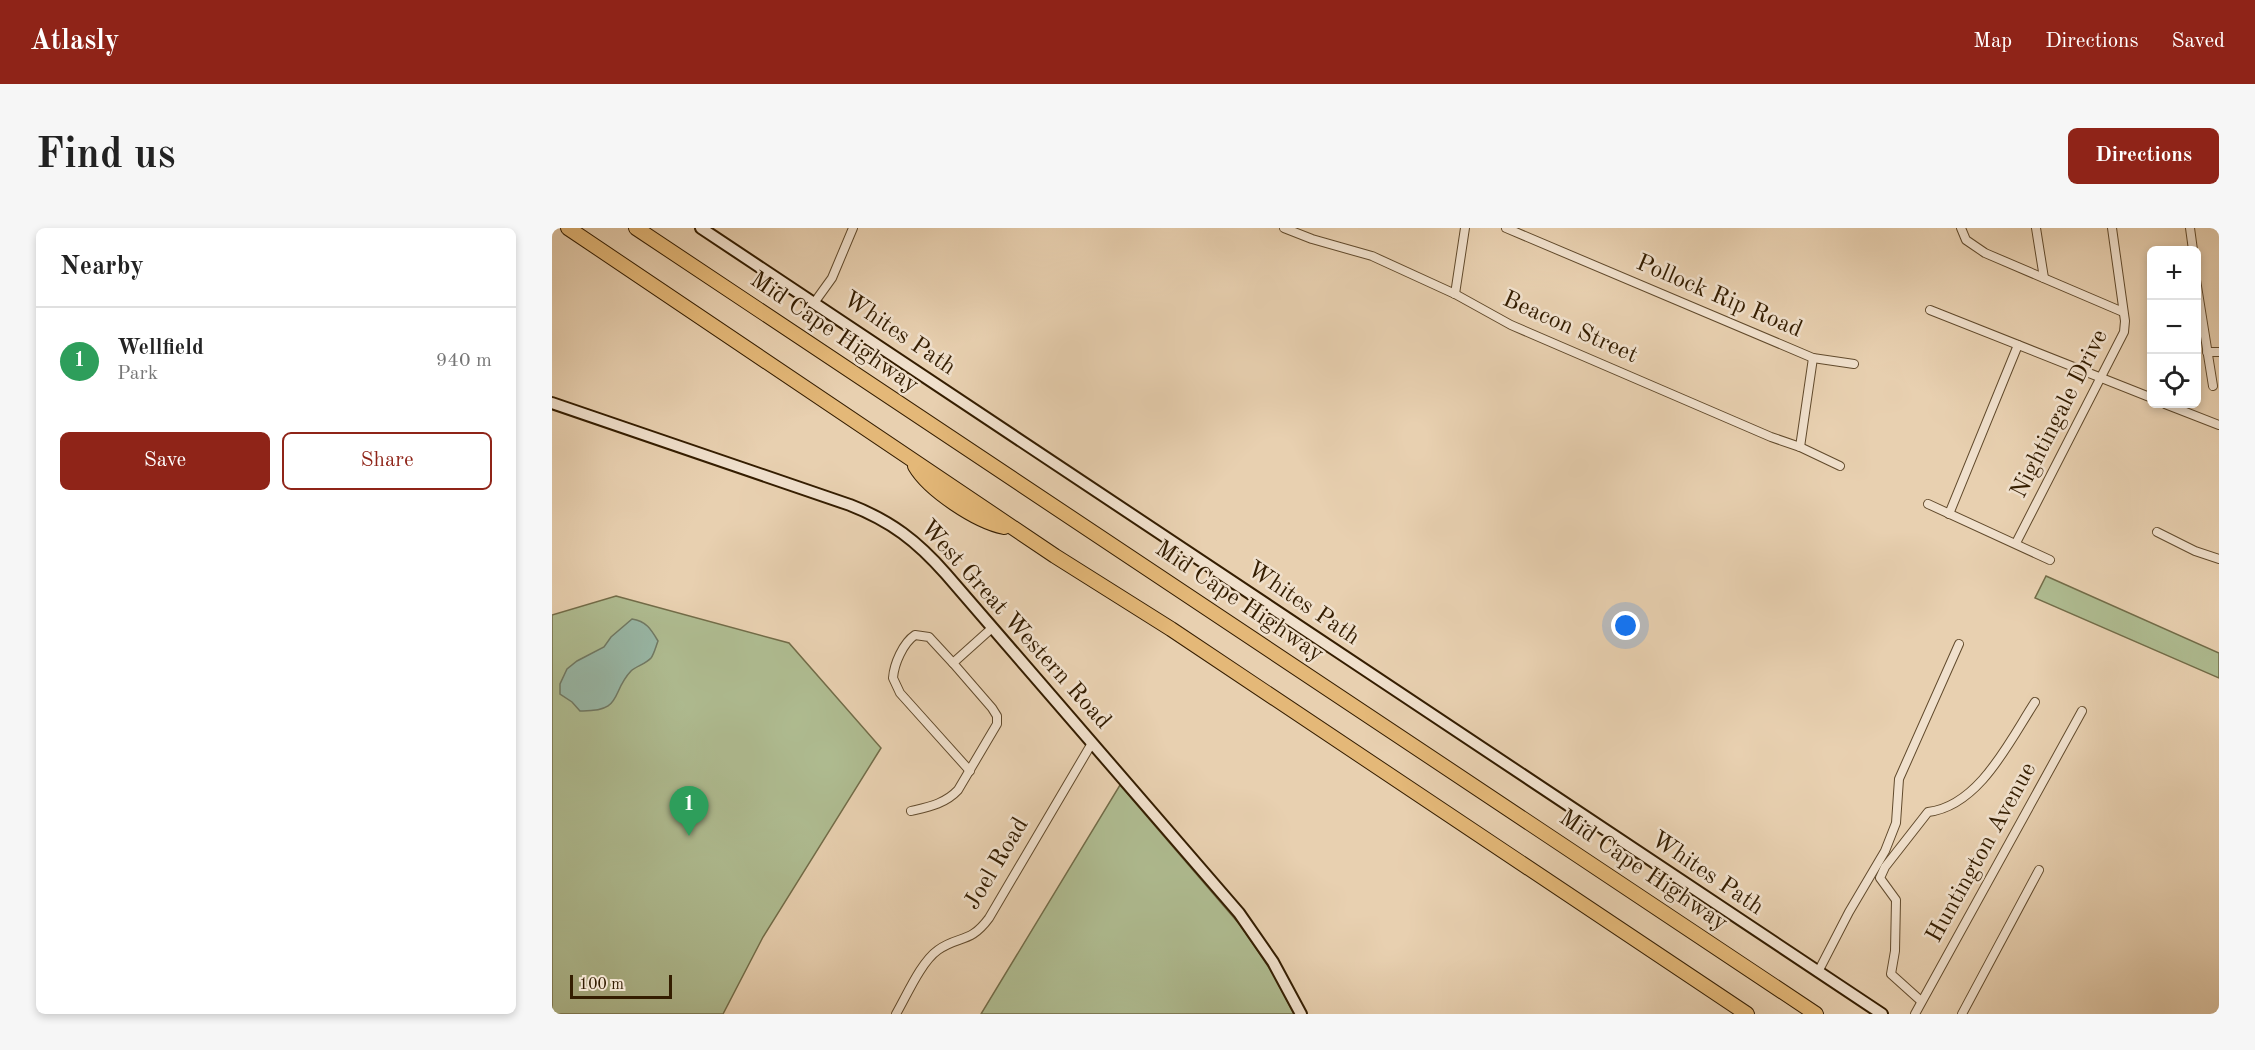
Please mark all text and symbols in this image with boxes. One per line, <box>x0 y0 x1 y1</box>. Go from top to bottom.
text: Atlasly <box>30 28 120 56</box>
text: Map <box>1973 31 2012 52</box>
text: Directions <box>2045 31 2139 52</box>
text: Saved <box>2172 31 2225 52</box>
button: Directions <box>2068 128 2219 184</box>
text: Find us <box>36 135 175 177</box>
map controls <box>2147 246 2201 408</box>
button: + <box>2147 246 2201 300</box>
street label: Pollock Rip Road <box>1632 251 1806 343</box>
text: Nearby <box>60 254 144 280</box>
street label: Mid Cape Highway <box>745 268 923 398</box>
street label: Whites Path <box>838 288 960 380</box>
street label: Beacon Street <box>1499 288 1641 368</box>
button: − <box>2147 300 2201 354</box>
street label: Nightingale Drive <box>2007 326 2113 502</box>
text: Wellfield <box>117 337 204 359</box>
text: 1 <box>74 351 85 371</box>
text: 940 m <box>436 351 492 371</box>
button: locate <box>2147 354 2201 408</box>
text: Park <box>117 364 158 384</box>
button: Save <box>60 432 270 490</box>
button: Share <box>282 432 492 490</box>
street label: West Great Western Road <box>915 516 1115 734</box>
street label: Mid Cape Highway <box>1150 537 1328 667</box>
street label: Whites Path <box>1242 558 1364 650</box>
your location <box>1611 611 1640 640</box>
street label: Huntington Avenue <box>1923 759 2041 947</box>
pin: 1 <box>670 786 708 836</box>
street label: Mid Cape Highway <box>1554 806 1732 936</box>
street label: Joel Road <box>960 814 1034 914</box>
street label: Whites Path <box>1646 828 1768 920</box>
scale bar <box>570 972 672 1000</box>
text: 100 m <box>579 977 624 993</box>

